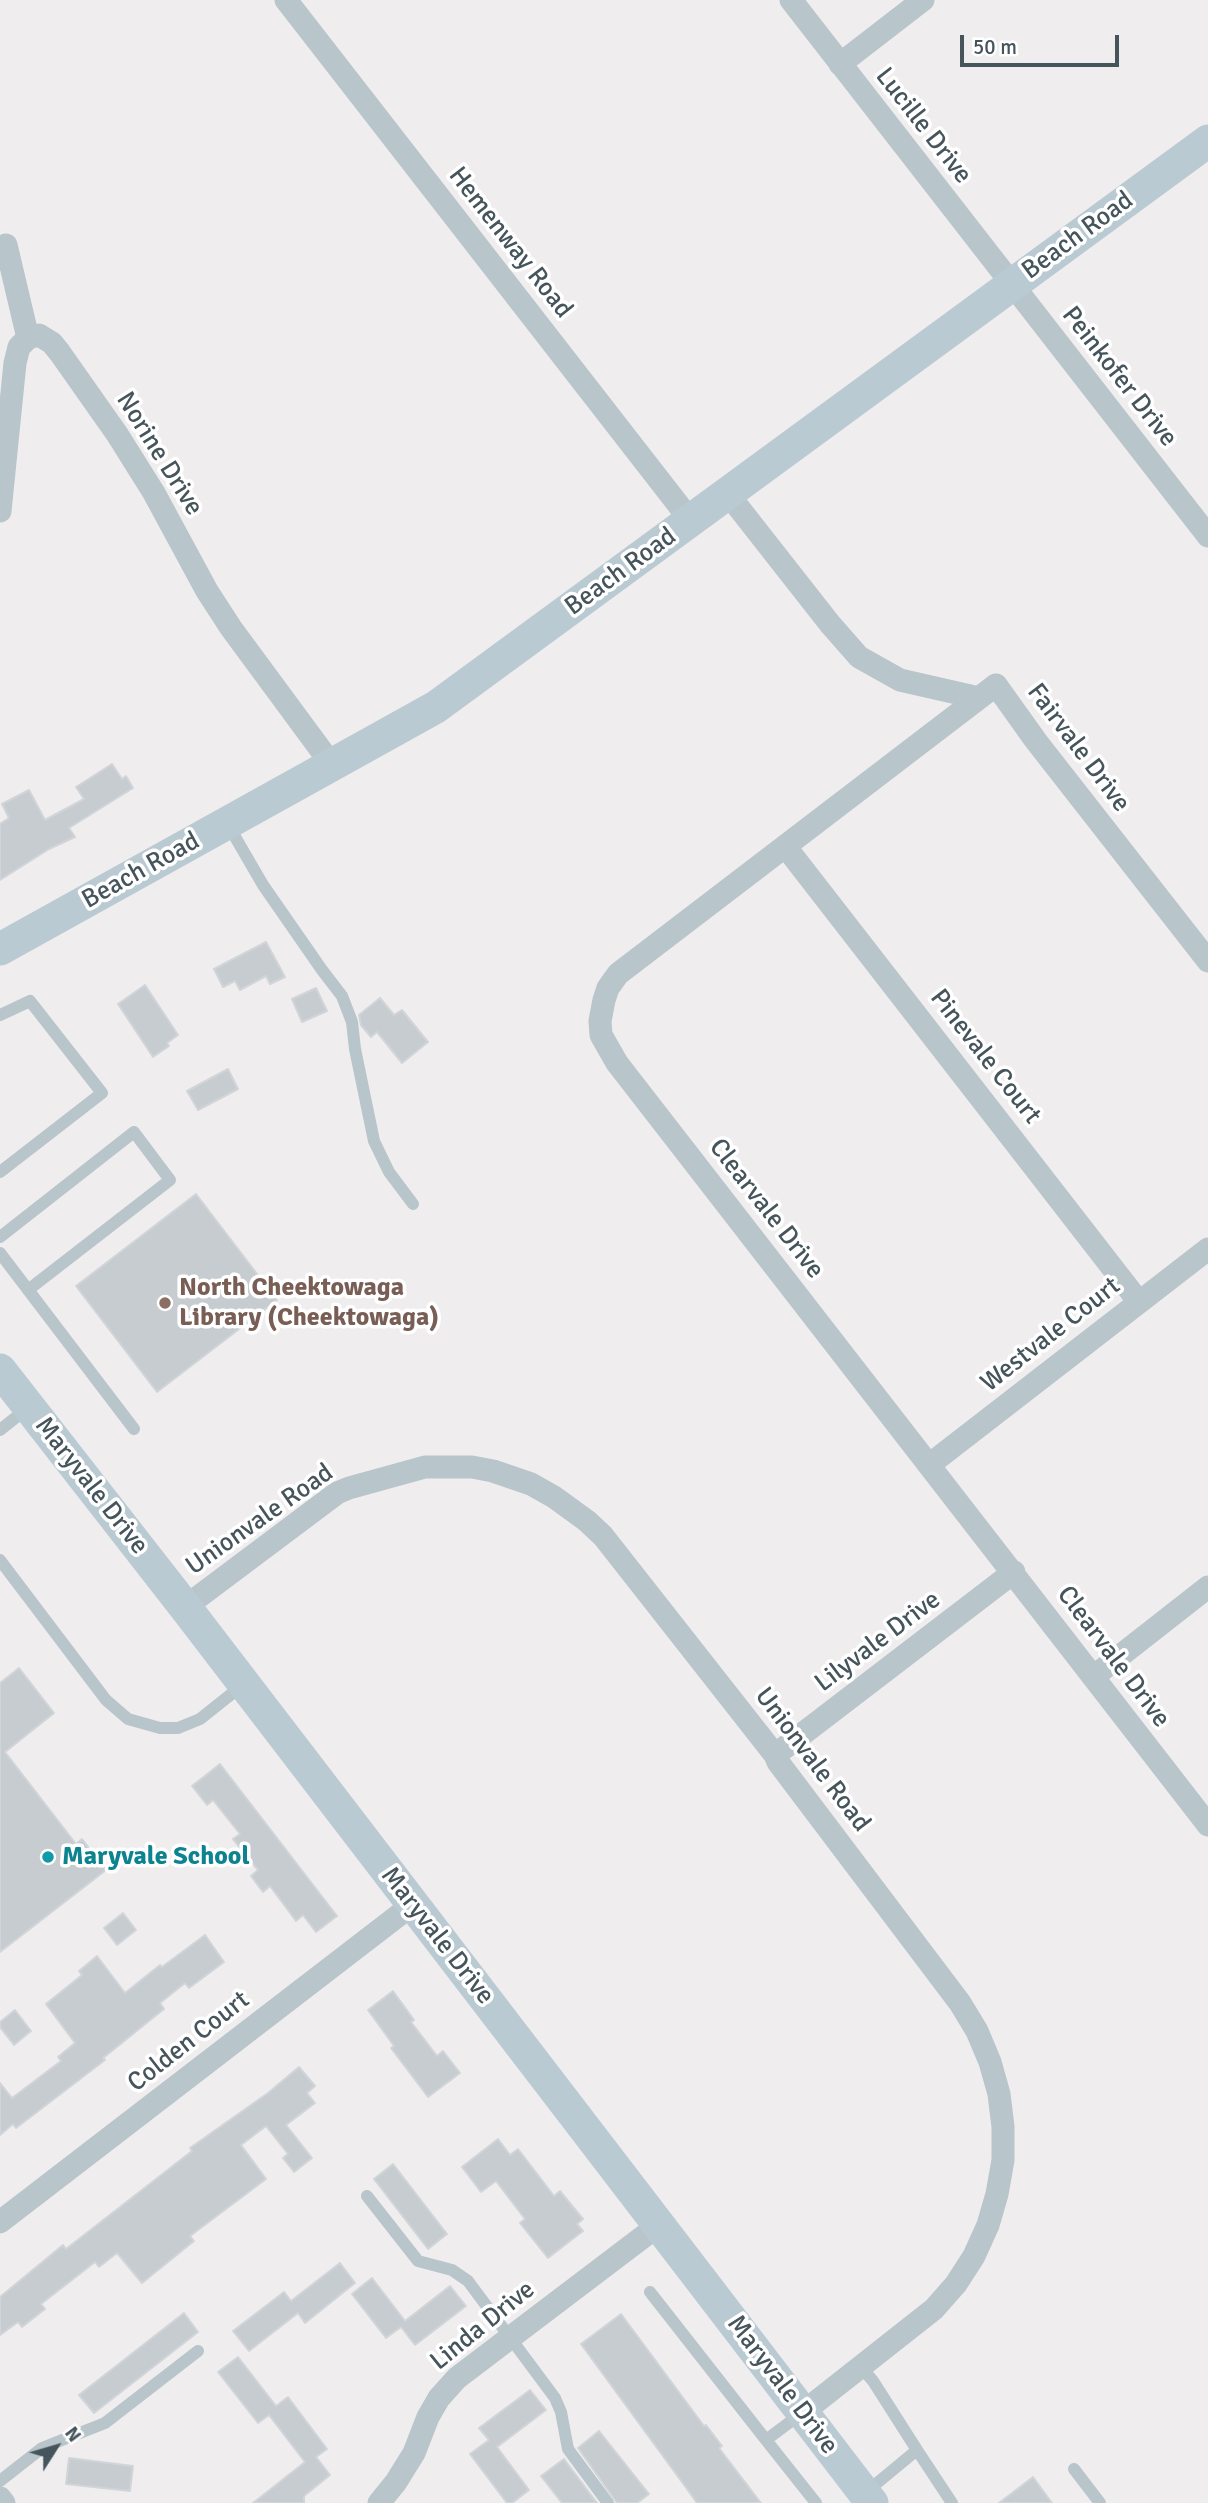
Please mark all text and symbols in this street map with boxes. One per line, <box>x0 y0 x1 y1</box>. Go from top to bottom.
scale bar <box>963 21 1122 65</box>
text: 50 m <box>973 34 1017 60</box>
street label: Lucille Drive <box>868 62 978 190</box>
street label: Hemenway Road <box>441 161 579 325</box>
street label: Beach Road <box>1016 185 1140 287</box>
street label: Peinkofer Drive <box>1055 301 1183 453</box>
street label: Norine Drive <box>109 387 209 521</box>
street label: Beach Road <box>559 521 683 623</box>
street label: Fairvale Drive <box>1020 678 1136 818</box>
street label: Beach Road <box>77 826 205 916</box>
street label: Pinevale Court <box>923 983 1047 1131</box>
street label: Clearvale Drive <box>702 1133 830 1285</box>
street label: Westvale Court <box>975 1271 1127 1399</box>
place label: North Cheektowaga Library (Cheektowaga) <box>179 1272 439 1334</box>
marker: North Cheektowaga Library (Cheektowaga) <box>157 1295 173 1311</box>
street label: Maryvale Drive <box>28 1411 154 1561</box>
street label: Unionvale Road <box>180 1458 340 1582</box>
street label: Clearvale Drive <box>1050 1580 1176 1734</box>
street label: Lilyvale Drive <box>809 1585 947 1699</box>
street label: Unionvale Road <box>748 1682 876 1838</box>
place label: Maryvale School <box>62 1841 250 1873</box>
marker: Maryvale School <box>40 1849 56 1865</box>
street label: Maryvale Drive <box>374 1861 500 2011</box>
street label: Colden Court <box>122 1985 256 2099</box>
street label: Linda Drive <box>425 2274 541 2378</box>
street label: Maryvale Drive <box>720 2309 844 2461</box>
north arrow <box>21 2412 91 2482</box>
text: N <box>59 2422 86 2447</box>

